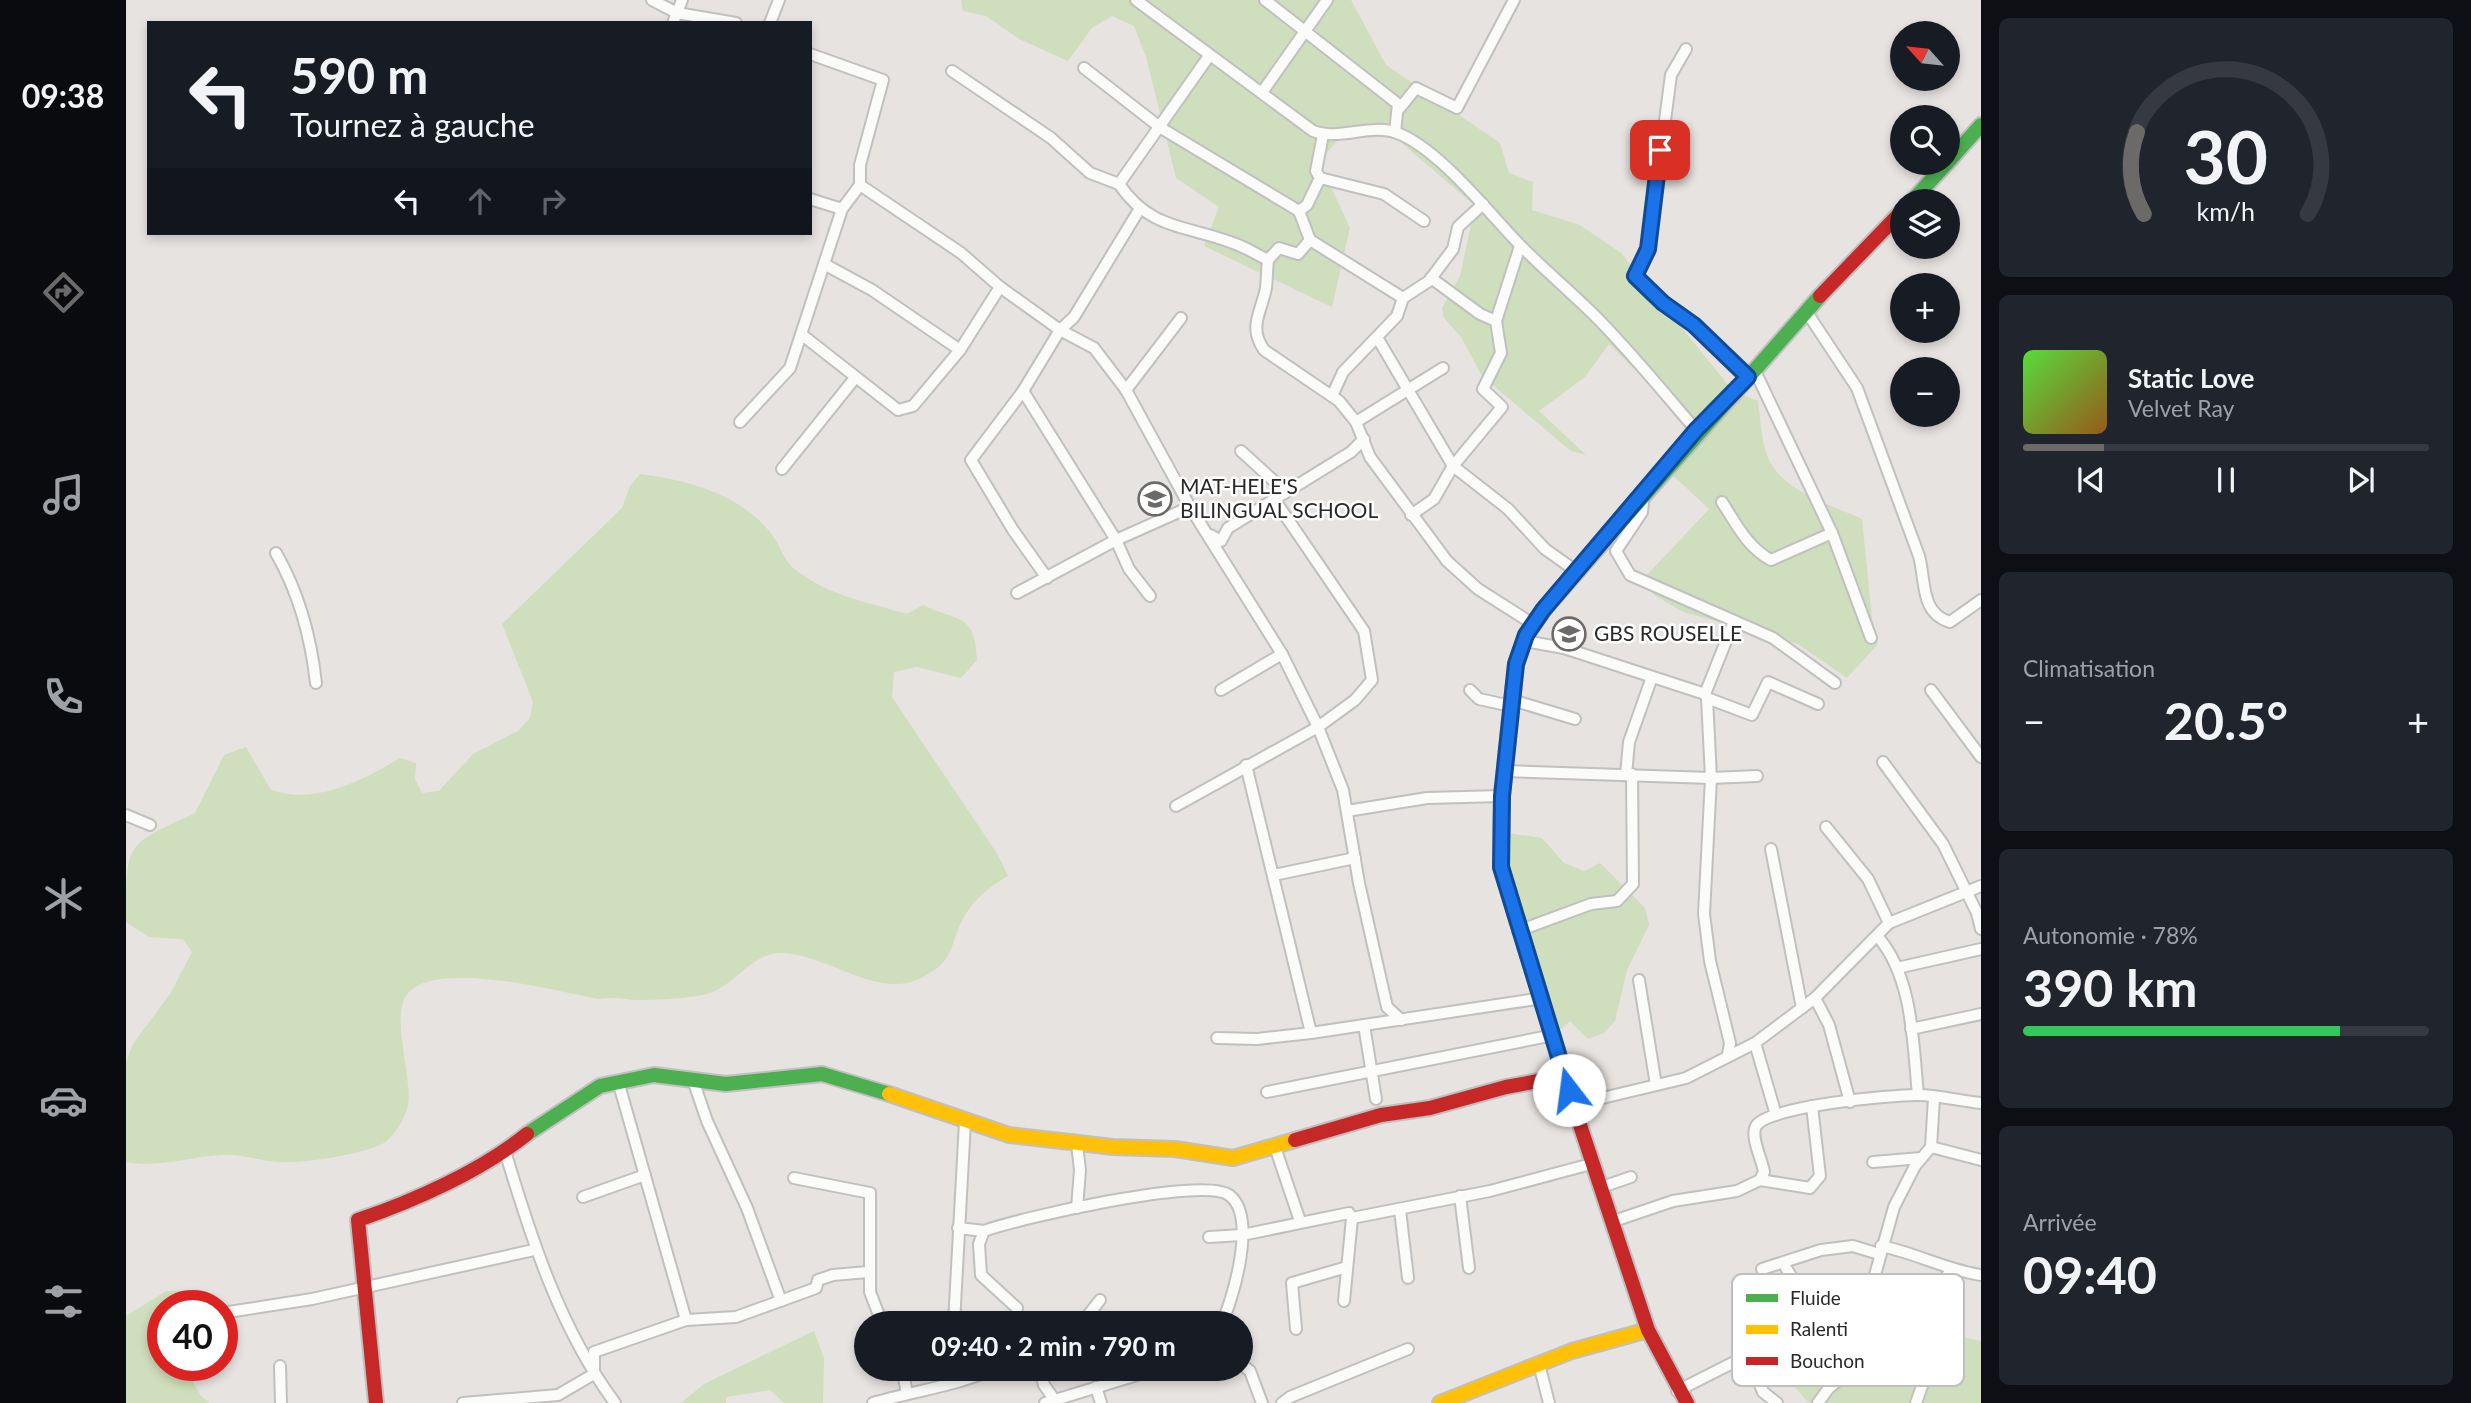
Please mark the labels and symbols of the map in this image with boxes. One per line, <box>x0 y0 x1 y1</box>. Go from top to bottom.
north arrow <box>1890 21 1960 91</box>
pin <box>1630 120 1690 180</box>
place label: MAT-HELE'S BILINGUAL SCHOOL <box>1180 473 1378 522</box>
school or university icon: MAT-HELE'S BILINGUAL SCHOOL <box>1136 480 1174 518</box>
school or university icon: GBS ROUSELLE <box>1550 615 1588 653</box>
place label: GBS ROUSELLE <box>1594 620 1742 645</box>
position arrow <box>1532 1053 1606 1127</box>
legend <box>1732 1274 1964 1386</box>
text: Fluide <box>1790 1286 1841 1309</box>
speed limit sign: 40 <box>147 1290 238 1381</box>
text: Ralenti <box>1790 1317 1848 1340</box>
text: Bouchon <box>1790 1349 1865 1372</box>

